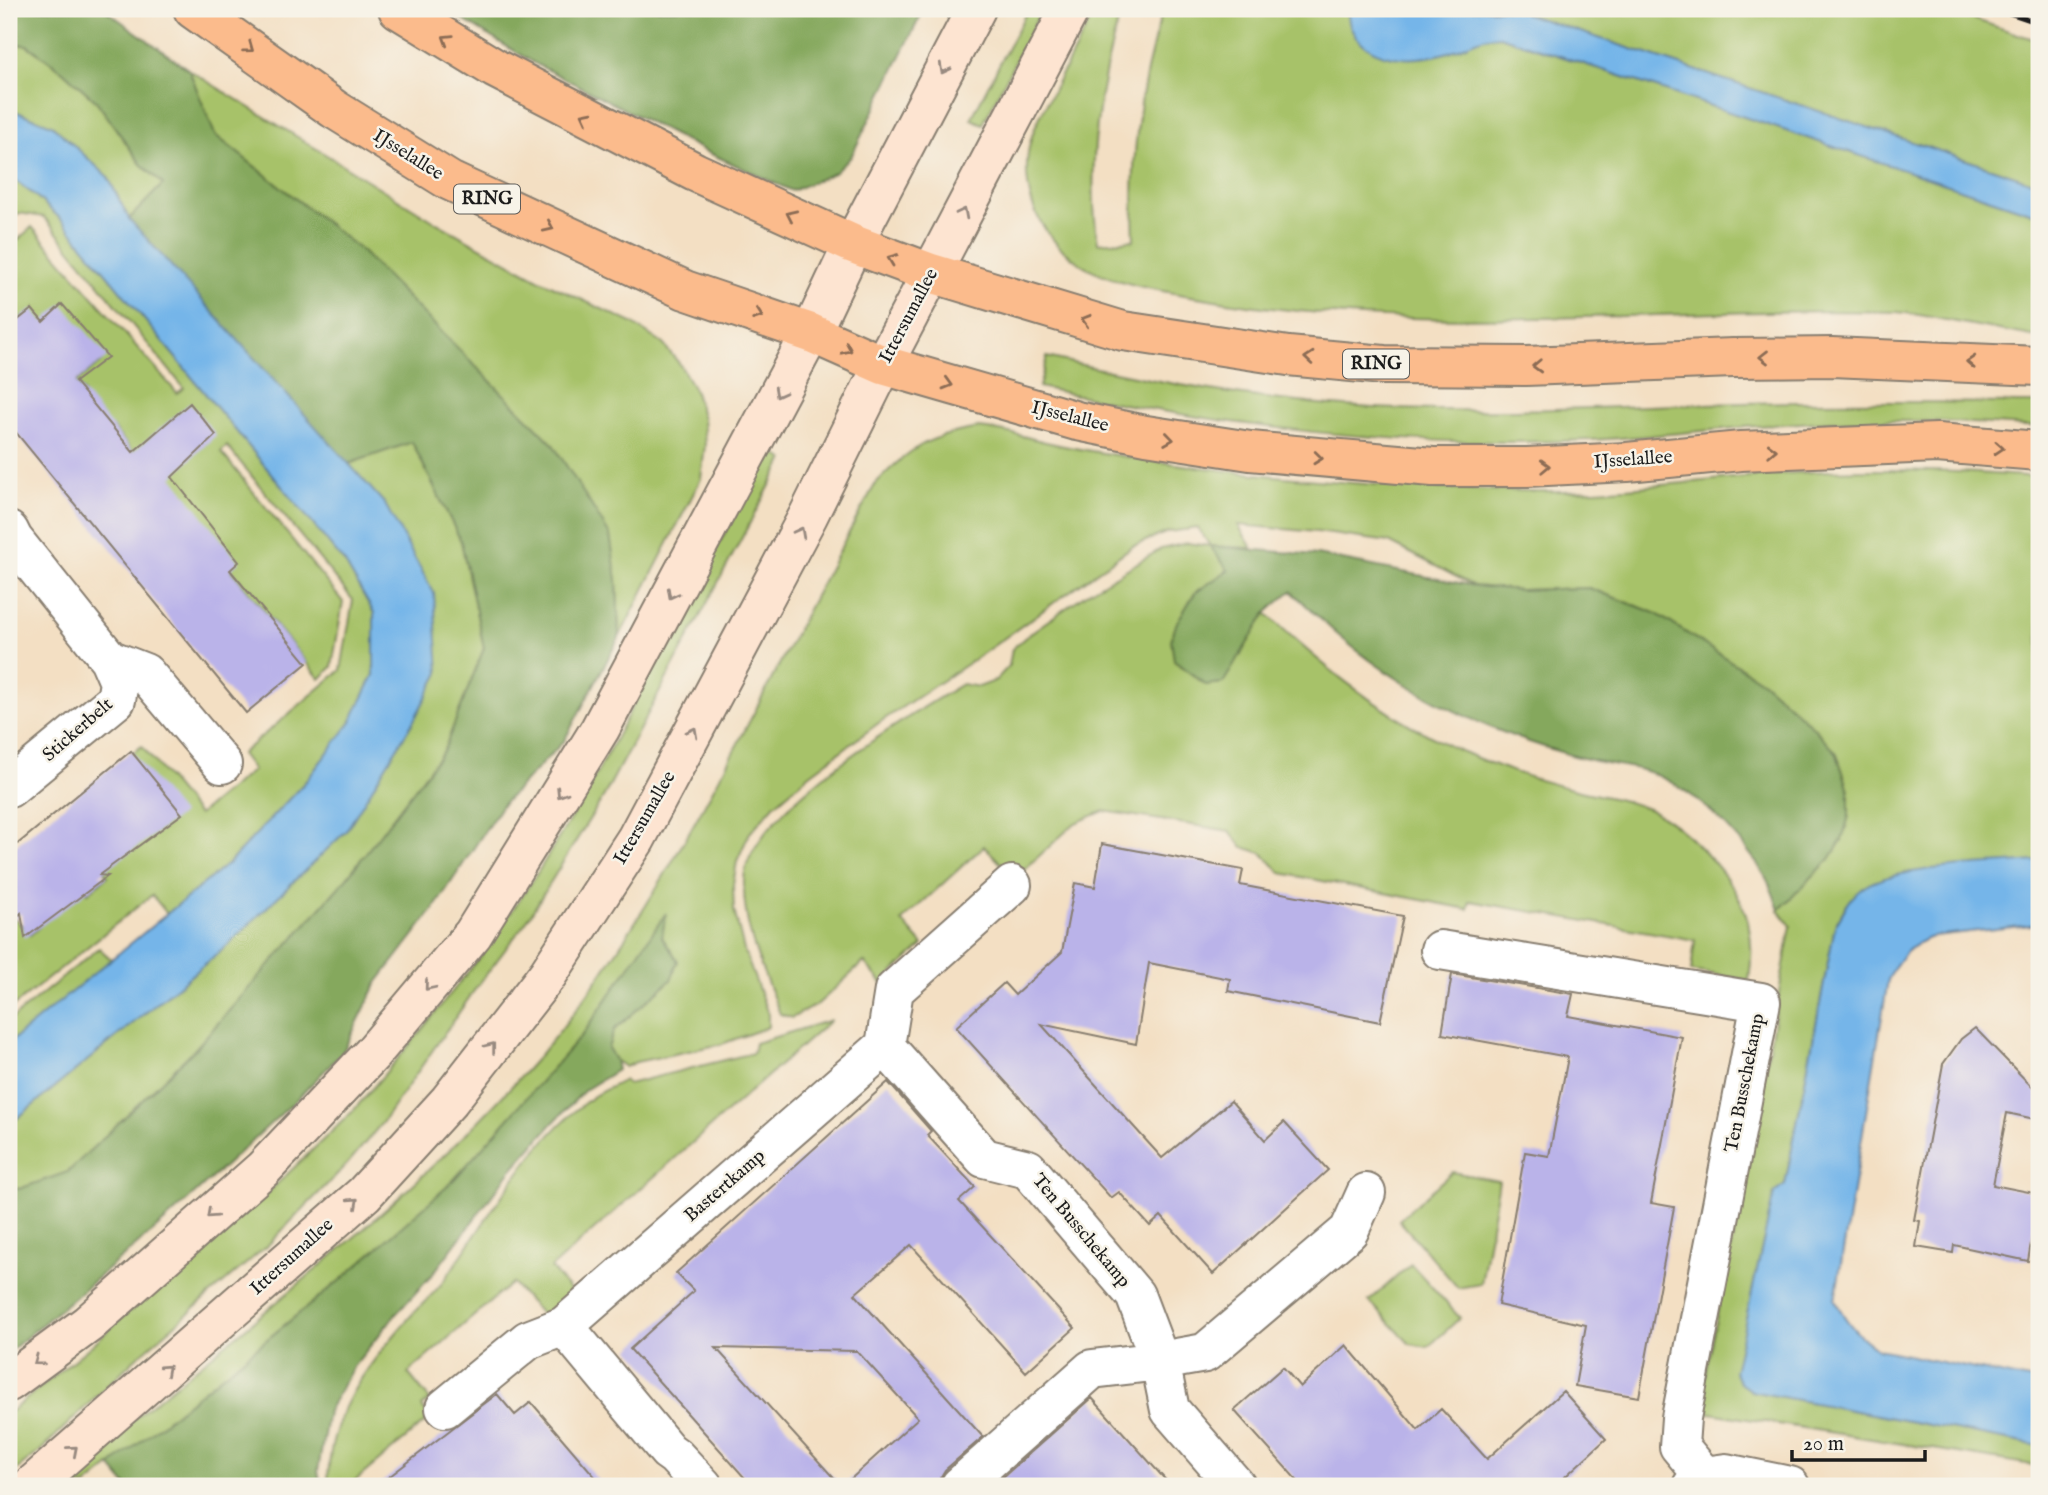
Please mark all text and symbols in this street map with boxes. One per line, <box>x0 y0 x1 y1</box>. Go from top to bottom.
one-way arrow <box>442 35 455 48</box>
one-way arrow <box>241 40 254 53</box>
one-way arrow <box>939 62 952 74</box>
one-way arrow <box>581 110 594 124</box>
street label: IJsselallee <box>368 124 448 186</box>
road number: RING <box>454 184 520 214</box>
one-way arrow <box>954 208 968 220</box>
one-way arrow <box>786 210 798 224</box>
one-way arrow <box>542 219 554 233</box>
one-way arrow <box>887 253 899 267</box>
street label: Ittersumallee <box>874 264 944 368</box>
one-way arrow <box>752 307 764 321</box>
one-way arrow <box>1080 314 1092 328</box>
one-way arrow <box>840 341 852 355</box>
one-way arrow <box>1758 349 1769 365</box>
road number: RING <box>1343 350 1409 378</box>
one-way arrow <box>1304 351 1315 366</box>
one-way arrow <box>1965 355 1976 370</box>
one-way arrow <box>1531 358 1542 373</box>
one-way arrow <box>942 375 954 390</box>
one-way arrow <box>773 386 787 399</box>
street label: IJsselallee <box>1029 396 1111 438</box>
one-way arrow <box>1163 431 1175 446</box>
one-way arrow <box>1994 440 2005 455</box>
one-way arrow <box>1766 442 1777 457</box>
street label: IJsselallee <box>1593 445 1673 475</box>
one-way arrow <box>1312 450 1323 465</box>
one-way arrow <box>1540 458 1551 473</box>
one-way arrow <box>791 527 805 539</box>
one-way arrow <box>667 587 680 599</box>
street label: Stickerbelt <box>38 692 119 767</box>
one-way arrow <box>684 727 698 740</box>
street label: Ittersumallee <box>609 767 682 869</box>
one-way arrow <box>556 785 569 798</box>
one-way arrow <box>425 978 437 991</box>
street label: Ten Busschekamp <box>1720 1011 1770 1155</box>
one-way arrow <box>482 1042 495 1055</box>
street label: Bastertkamp <box>680 1144 770 1228</box>
street label: Ten Busschekamp <box>1026 1169 1136 1293</box>
one-way arrow <box>346 1198 359 1210</box>
one-way arrow <box>207 1206 220 1219</box>
street label: Ittersumallee <box>245 1213 339 1301</box>
one-way arrow <box>33 1353 46 1365</box>
one-way arrow <box>158 1365 171 1377</box>
scale bar <box>1792 1418 1926 1462</box>
text: 20 m <box>1803 1431 1844 1458</box>
one-way arrow <box>65 1446 78 1458</box>

